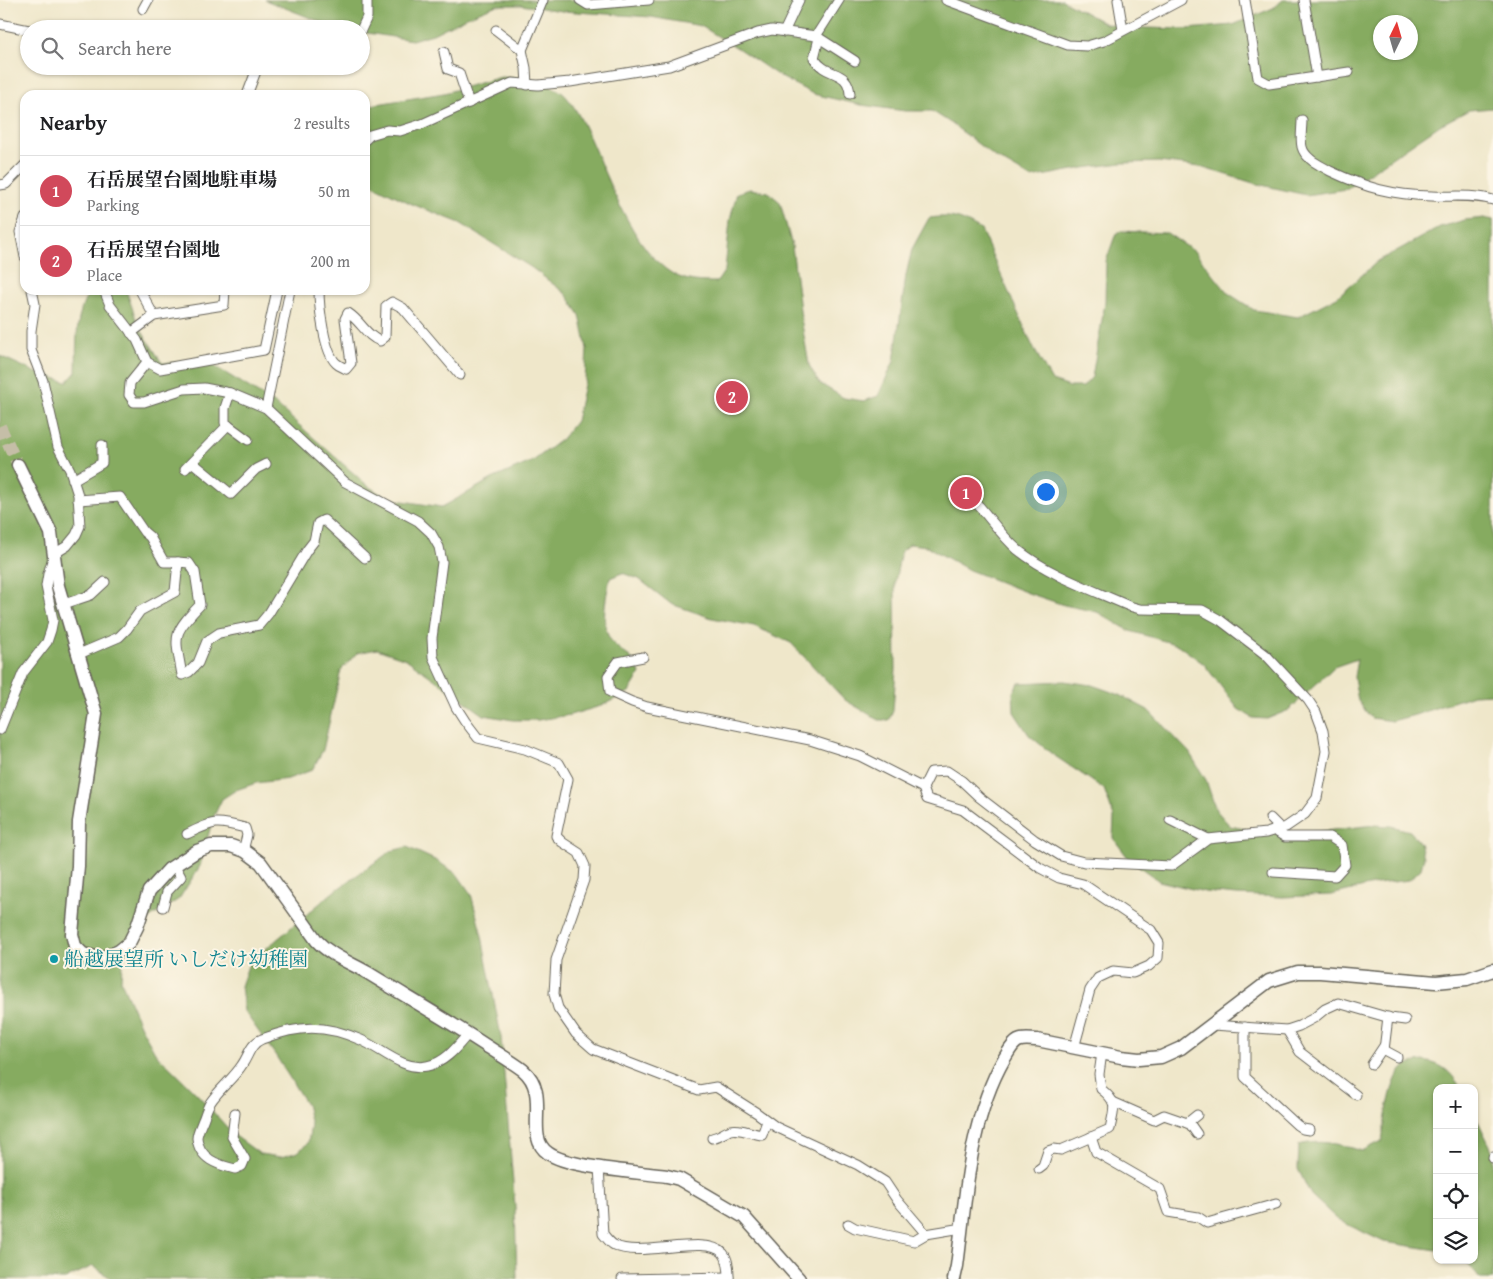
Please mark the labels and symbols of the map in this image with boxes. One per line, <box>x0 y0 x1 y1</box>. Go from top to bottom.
north arrow <box>1373 15 1418 60</box>
pin: 2 <box>716 378 748 416</box>
pin: 1 <box>950 474 982 512</box>
your location <box>1033 479 1059 505</box>
place label: 船越展望所 いしだけ幼稚園 <box>64 944 308 973</box>
marker: 船越展望所 いしだけ幼稚園 <box>48 953 60 965</box>

